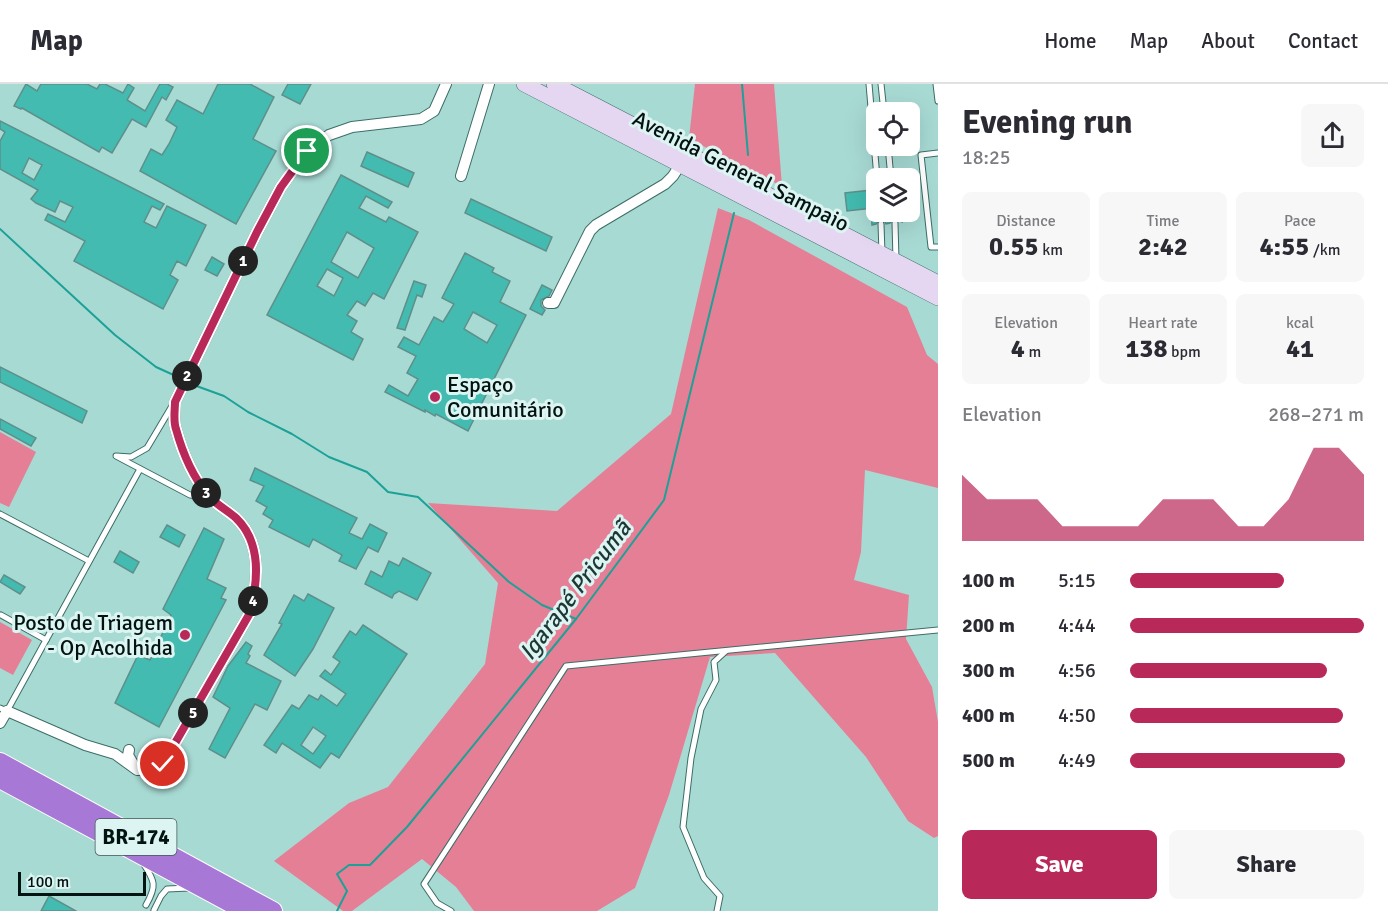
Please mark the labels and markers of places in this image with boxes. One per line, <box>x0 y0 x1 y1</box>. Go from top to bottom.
pin <box>281 125 332 176</box>
pin: 1 <box>228 246 258 276</box>
pin: 2 <box>172 361 202 391</box>
place label: Espaço Comunitário <box>447 371 564 423</box>
marker: Espaço Comunitário <box>428 390 442 404</box>
pin: 3 <box>191 478 221 508</box>
pin: 4 <box>238 586 268 616</box>
place label: Posto de Triagem - Op Acolhida <box>13 609 173 661</box>
marker: Posto de Triagem - Op Acolhida <box>178 628 192 642</box>
pin: 5 <box>178 698 208 728</box>
pin <box>137 738 188 789</box>

